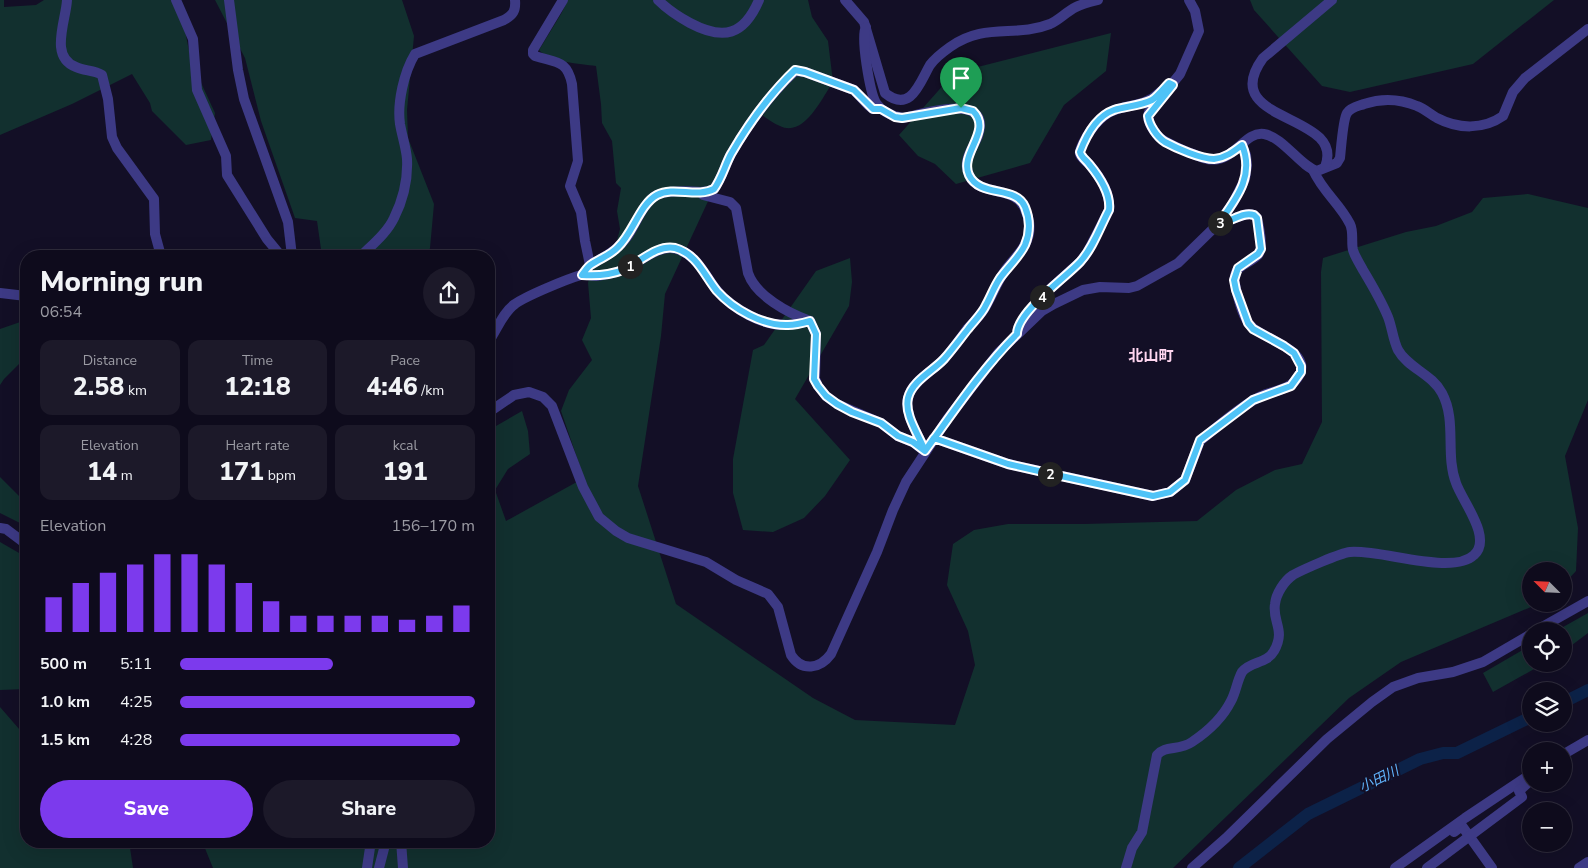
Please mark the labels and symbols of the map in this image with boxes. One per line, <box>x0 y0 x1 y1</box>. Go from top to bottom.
pin <box>940 57 982 108</box>
pin: 3 <box>1208 210 1232 236</box>
pin: 1 <box>618 254 642 278</box>
pin: 4 <box>1030 284 1054 310</box>
district label: 北山町 <box>1128 346 1174 366</box>
pin: 2 <box>1038 462 1062 486</box>
north arrow <box>1522 562 1572 612</box>
water label: 小田川 <box>1356 760 1404 797</box>

